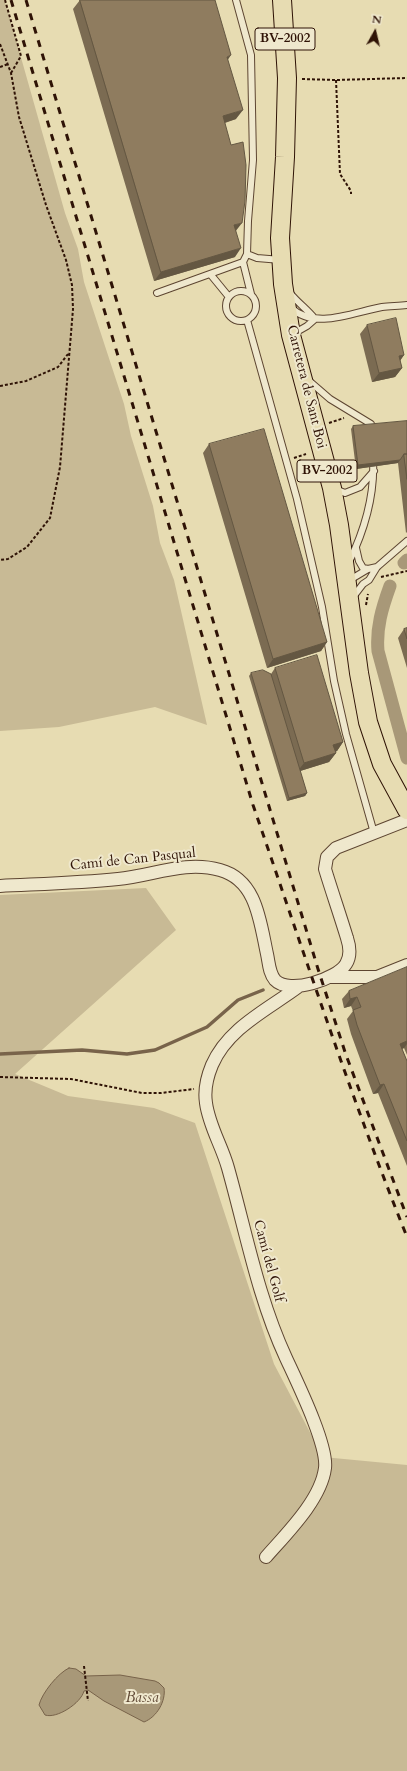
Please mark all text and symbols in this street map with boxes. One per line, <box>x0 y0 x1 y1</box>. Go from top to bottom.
north arrow <box>355 12 395 52</box>
text: N <box>371 12 383 28</box>
road number: BV-2002 <box>255 28 315 50</box>
street label: Carretera de Sant Boi <box>283 323 329 451</box>
road number: BV-2002 <box>297 460 357 482</box>
street label: Camí de Can Pasqual <box>69 845 197 875</box>
street label: Camí del Golf <box>249 1218 287 1304</box>
water label: Bassa <box>125 1690 159 1708</box>

